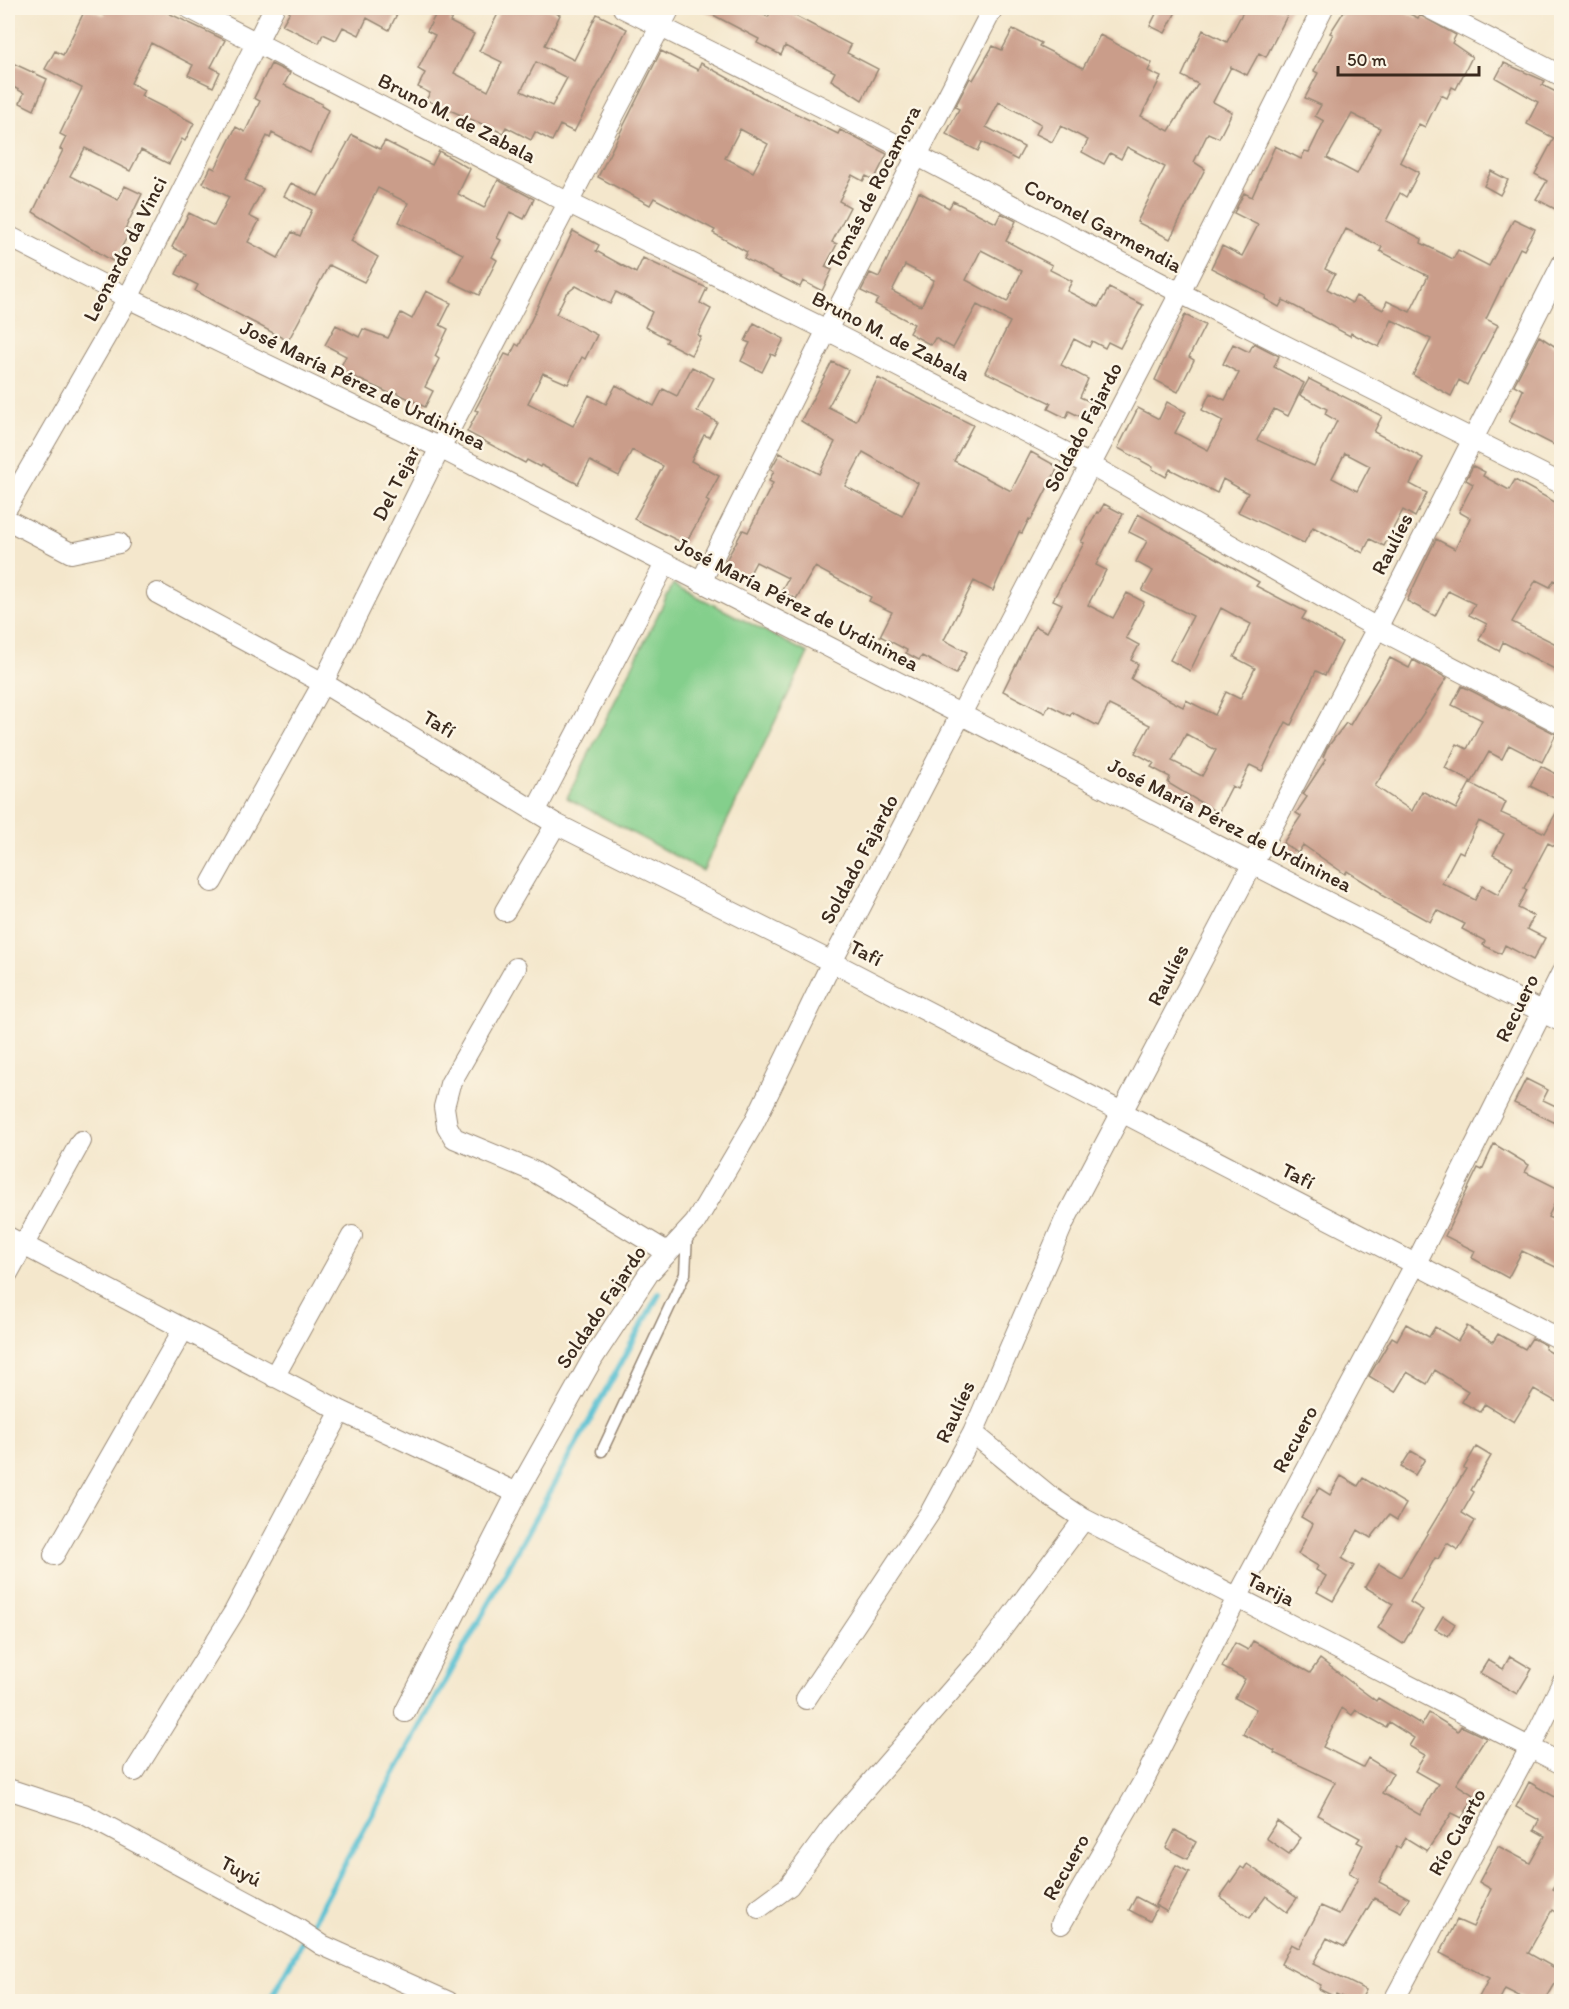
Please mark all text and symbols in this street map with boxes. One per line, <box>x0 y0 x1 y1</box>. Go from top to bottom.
scale bar <box>1338 39 1479 77</box>
text: 50 m <box>1347 49 1387 71</box>
street label: Bruno M. de Zabala <box>374 67 541 168</box>
street label: Tomás de Rocamora <box>822 101 926 273</box>
street label: Leonardo da Vinci <box>77 172 172 326</box>
street label: Coronel Garmendia <box>1020 173 1187 278</box>
street label: Bruno M. de Zabala <box>808 285 975 386</box>
street label: José María Pérez de Urdininea <box>236 314 490 455</box>
street label: Soldado Fajardo <box>1038 358 1127 496</box>
street label: Del Tejar <box>366 441 425 524</box>
street label: Raulíes <box>1365 509 1418 579</box>
street label: José María Pérez de Urdininea <box>671 531 923 676</box>
street label: Tafí <box>418 704 461 743</box>
street label: José María Pérez de Urdininea <box>1104 752 1356 897</box>
street label: Soldado Fajardo <box>814 790 903 928</box>
street label: Tafí <box>845 934 888 972</box>
street label: Raulíes <box>1141 940 1194 1010</box>
street label: Recuero <box>1489 970 1544 1046</box>
street label: Tafí <box>1277 1157 1320 1195</box>
street label: Soldado Fajardo <box>550 1240 651 1373</box>
street label: Raulíes <box>929 1377 980 1447</box>
street label: Recuero <box>1266 1401 1323 1477</box>
street label: Tarija <box>1243 1566 1299 1611</box>
street label: Río Cuarto <box>1422 1784 1491 1880</box>
street label: Recuero <box>1037 1829 1095 1904</box>
street label: Tuyú <box>216 1849 267 1892</box>

